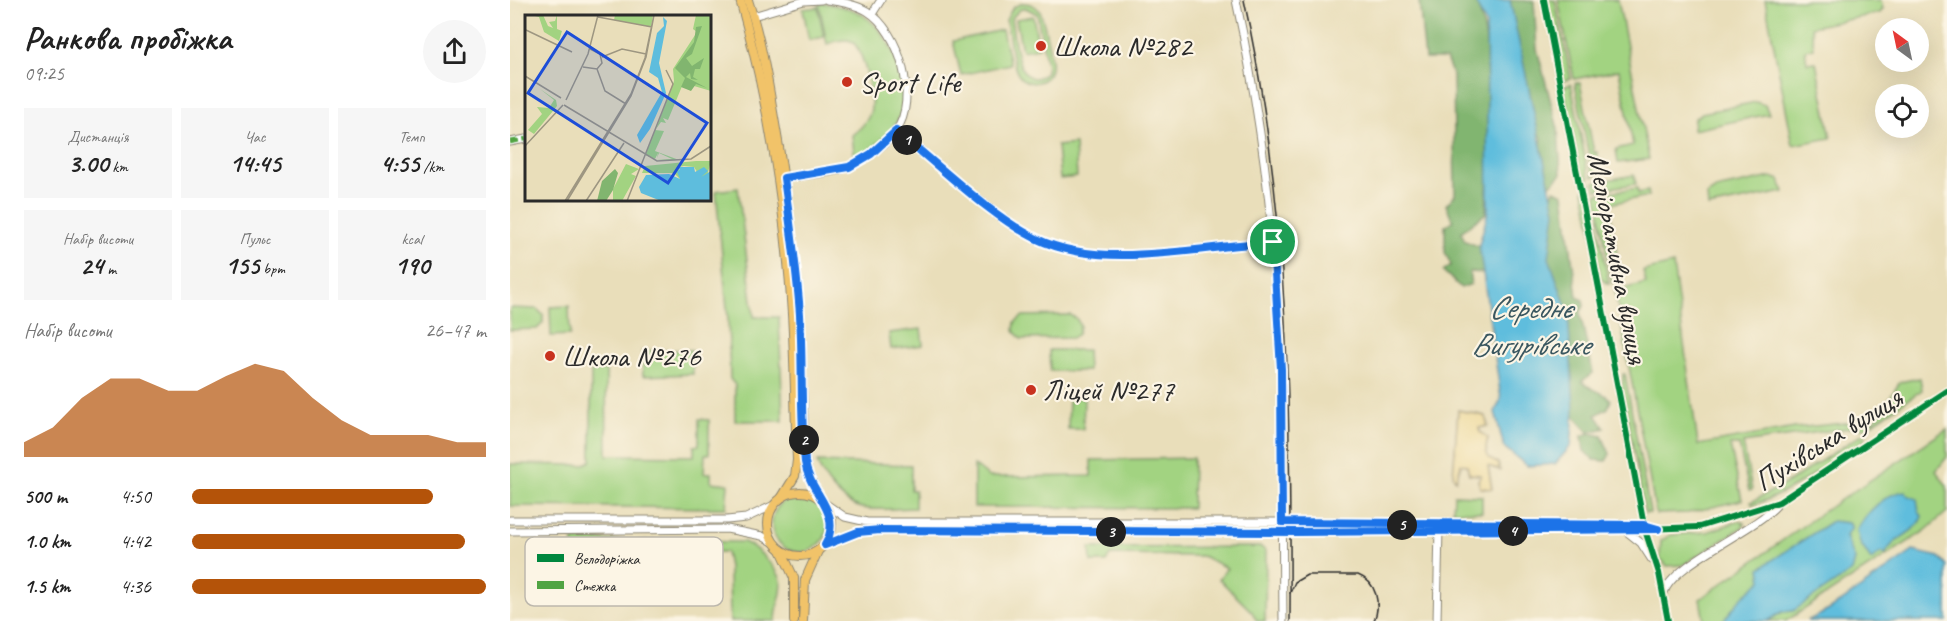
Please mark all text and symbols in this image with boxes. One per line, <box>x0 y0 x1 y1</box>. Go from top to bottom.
inset map <box>525 15 711 201</box>
text: Ранкова пробіжка <box>24 17 231 59</box>
north arrow <box>1875 18 1929 72</box>
map controls <box>1875 18 1929 138</box>
button: share <box>423 20 486 83</box>
place label: Школа №282 <box>1053 27 1194 65</box>
marker: Школа №282 <box>1034 39 1048 53</box>
text: 09:25 <box>24 61 64 86</box>
place label: Sport Life <box>859 63 963 101</box>
marker: Sport Life <box>840 75 854 89</box>
button: locate <box>1875 84 1929 138</box>
pin: 1 <box>892 125 922 155</box>
text: Дистанція <box>67 127 129 147</box>
text: Час <box>244 127 266 147</box>
text: Темп <box>399 127 425 147</box>
text: 1 <box>903 130 911 150</box>
text: 3.00 <box>68 147 108 180</box>
text: 14:45 <box>229 147 281 180</box>
text: 4:55 <box>380 147 419 180</box>
street label: Меліоративна вулиця <box>1579 149 1657 368</box>
text: km <box>108 157 128 177</box>
text: /km <box>419 157 444 177</box>
pin <box>1247 216 1298 267</box>
icon: arrive <box>1256 225 1289 258</box>
text: Набір висоти <box>63 229 133 249</box>
text: Пульс <box>240 229 270 249</box>
text: kcal <box>401 229 423 249</box>
text: 24 <box>80 249 103 282</box>
text: 155 <box>225 249 259 282</box>
text: 190 <box>395 249 429 282</box>
text: m <box>103 259 116 279</box>
text: bpm <box>259 259 285 279</box>
water label: Середнє Вигурівське <box>1471 287 1594 365</box>
text: Набір висоти <box>24 318 111 343</box>
text: 26–47 m <box>425 318 486 343</box>
place label: Школа №276 <box>562 337 702 375</box>
marker: Школа №276 <box>543 349 557 363</box>
place label: Ліцей №277 <box>1043 371 1175 409</box>
street label: Пухівська вулиця <box>1747 378 1910 500</box>
marker: Ліцей №277 <box>1024 383 1038 397</box>
pin: 2 <box>789 425 819 455</box>
text: 2 <box>800 430 808 450</box>
text: 500 m <box>24 484 67 509</box>
text: 4:50 <box>120 484 151 509</box>
pin: 5 <box>1387 510 1417 540</box>
text: 5 <box>1399 515 1405 535</box>
pin: 4 <box>1498 516 1528 546</box>
pin: 3 <box>1096 517 1126 547</box>
text: 4 <box>1509 521 1517 541</box>
text: 3 <box>1107 522 1115 542</box>
text: 1.0 km <box>24 529 71 554</box>
text: 4:42 <box>120 529 151 554</box>
legend <box>525 537 723 606</box>
text: Велодоріжка <box>574 549 641 569</box>
text: 1.5 km <box>24 574 70 599</box>
text: 4:36 <box>120 574 151 599</box>
text: Стежка <box>574 576 617 596</box>

